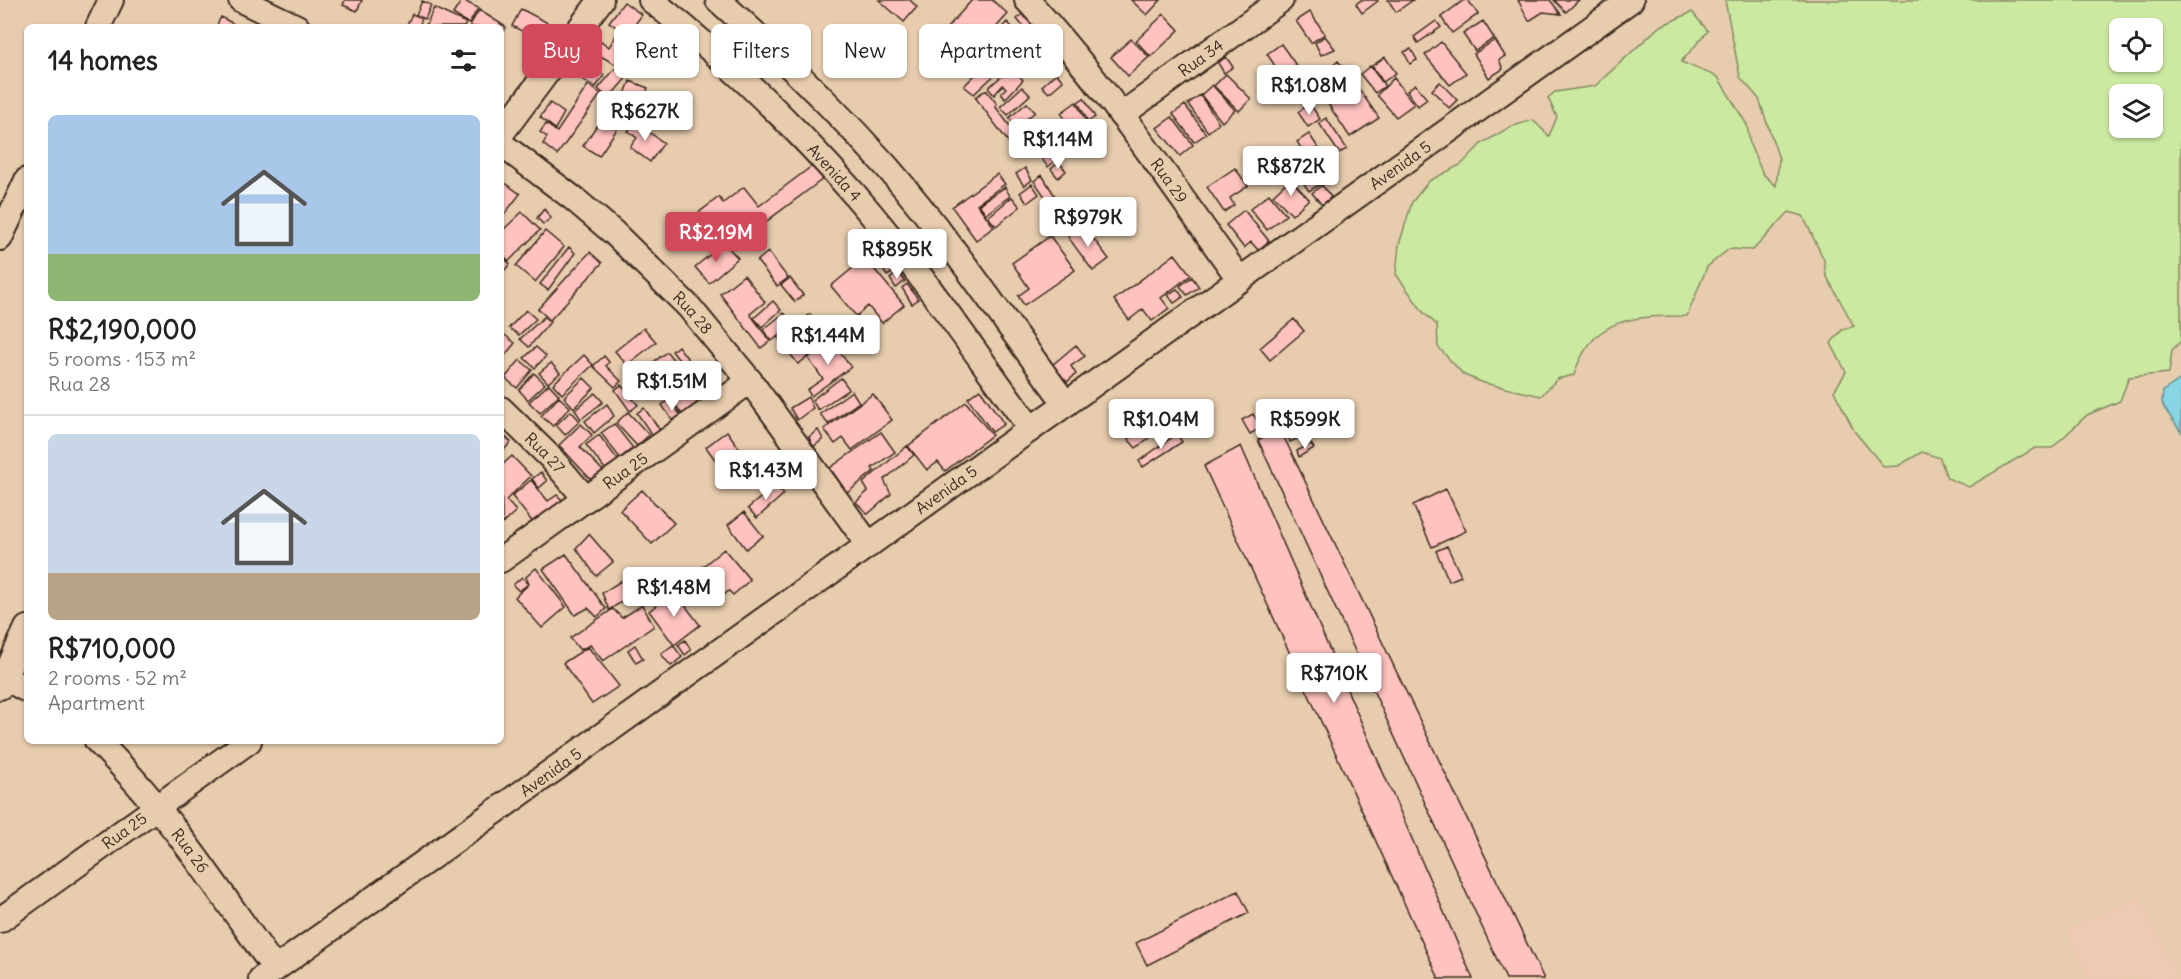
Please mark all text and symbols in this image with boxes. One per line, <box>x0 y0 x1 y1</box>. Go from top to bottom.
map controls <box>2109 18 2163 138</box>
button: locate <box>2109 18 2163 72</box>
chip: Buy <box>522 24 602 78</box>
chip: Rent <box>614 24 699 78</box>
chip: Filters <box>711 24 811 78</box>
chip: New <box>823 24 907 78</box>
chip: Apartment <box>919 24 1063 78</box>
street label: Rua 34 <box>1174 35 1227 81</box>
text: 14 homes <box>48 44 158 77</box>
icon: filters <box>447 44 480 77</box>
pin: R$1.08M <box>1254 65 1364 116</box>
text: R$1.08M <box>1271 72 1347 97</box>
button: layers <box>2109 84 2163 138</box>
pin: R$627K <box>596 91 694 142</box>
text: R$627K <box>611 98 679 123</box>
pin: R$1.14M <box>1003 119 1113 170</box>
text: R$1.14M <box>1023 126 1093 151</box>
street label: Avenida 5 <box>1365 136 1435 194</box>
street label: Avenida 4 <box>803 139 866 205</box>
pin: R$872K <box>1242 146 1340 197</box>
text: R$872K <box>1257 153 1325 178</box>
icon: home <box>210 154 318 262</box>
street label: Rua 29 <box>1147 154 1192 207</box>
pin: R$979K <box>1039 197 1137 248</box>
text: R$979K <box>1054 204 1122 229</box>
pin: R$2.19M <box>661 212 771 263</box>
text: R$2.19M <box>679 219 753 244</box>
pin: R$895K <box>848 229 946 280</box>
text: R$895K <box>862 236 932 261</box>
street label: Rua 28 <box>669 287 717 338</box>
text: R$2,190,000 <box>48 313 197 346</box>
pin: R$1.44M <box>773 315 883 366</box>
text: R$1.44M <box>791 322 865 347</box>
text: 5 rooms · 153 m² <box>48 346 196 371</box>
pin: R$1.51M <box>617 361 727 412</box>
text: R$1.51M <box>636 368 708 393</box>
text: Rua 28 <box>48 371 111 396</box>
pin: R$1.04M <box>1106 399 1216 450</box>
pin: R$599K <box>1256 399 1354 450</box>
text: R$1.04M <box>1123 406 1199 431</box>
text: R$599K <box>1270 406 1340 431</box>
street label: Rua 27 <box>521 428 569 477</box>
street label: Rua 25 <box>599 448 651 493</box>
pin: R$1.43M <box>711 450 821 501</box>
text: R$1.43M <box>729 457 803 482</box>
street label: Avenida 5 <box>911 461 981 518</box>
icon: home <box>210 473 318 581</box>
pin: R$1.48M <box>619 567 729 618</box>
text: R$1.48M <box>637 574 711 599</box>
text: R$710,000 <box>48 632 176 665</box>
pin: R$710K <box>1285 653 1383 704</box>
text: R$710K <box>1300 660 1368 685</box>
text: 2 rooms · 52 m² <box>48 665 187 690</box>
text: Apartment <box>48 690 145 715</box>
street label: Avenida 5 <box>516 743 585 801</box>
street label: Rua 25 <box>98 808 150 853</box>
street label: Rua 26 <box>167 824 213 877</box>

